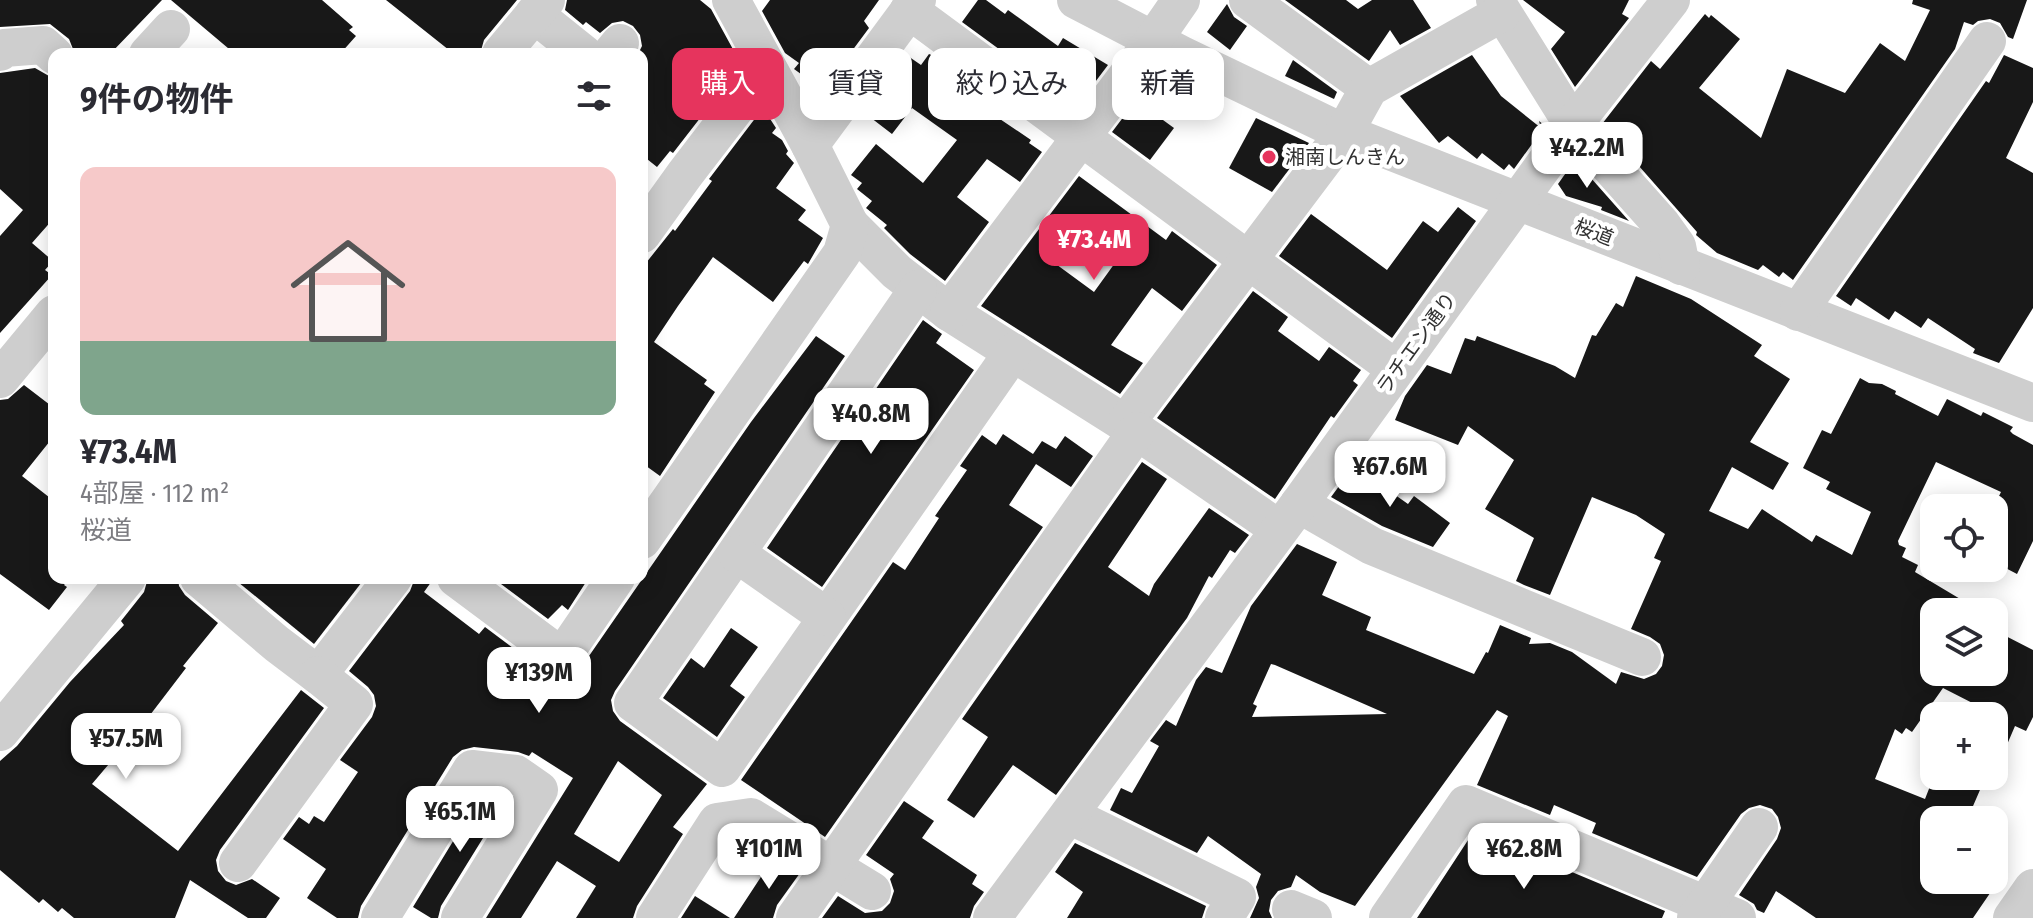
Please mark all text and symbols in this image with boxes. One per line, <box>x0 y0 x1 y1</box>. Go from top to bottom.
chip: 購入 <box>672 48 784 120</box>
chip: 賃貸 <box>800 48 912 120</box>
chip: 絞り込み <box>928 48 1096 120</box>
chip: 新着 <box>1112 48 1224 120</box>
icon: filters <box>572 74 616 118</box>
text: 9件の物件 <box>80 79 234 120</box>
pin: ¥42.2M <box>1522 122 1652 190</box>
text: ¥42.2M <box>1550 132 1624 163</box>
place label: 湘南しんきん <box>1285 145 1405 169</box>
marker: 湘南しんきん <box>1260 148 1278 166</box>
pin: ¥73.4M <box>1029 214 1159 282</box>
street label: 桜道 <box>1571 214 1617 250</box>
icon: home <box>276 219 420 363</box>
text: ¥73.4M <box>1057 224 1131 255</box>
street label: ラチエン通り <box>1371 287 1461 399</box>
pin: ¥40.8M <box>806 388 936 456</box>
text: ¥40.8M <box>832 398 910 429</box>
text: ¥73.4M <box>80 431 177 472</box>
pin: ¥67.6M <box>1325 441 1455 509</box>
text: ¥67.6M <box>1353 451 1427 482</box>
text: 4部屋 · 112 m² <box>80 478 229 509</box>
map controls <box>1920 494 2008 894</box>
button: locate <box>1920 494 2008 582</box>
text: 桜道 <box>80 515 132 546</box>
button: layers <box>1920 598 2008 686</box>
pin: ¥139M <box>483 647 595 715</box>
text: ¥139M <box>505 657 573 688</box>
button: + <box>1920 702 2008 790</box>
pin: ¥57.5M <box>61 713 191 781</box>
text: ¥57.5M <box>89 723 163 754</box>
pin: ¥65.1M <box>395 786 525 854</box>
text: ¥65.1M <box>424 796 496 827</box>
button: − <box>1920 806 2008 894</box>
pin: ¥101M <box>713 823 825 891</box>
pin: ¥62.8M <box>1459 823 1589 891</box>
text: ¥101M <box>735 833 803 864</box>
text: ¥62.8M <box>1486 833 1562 864</box>

